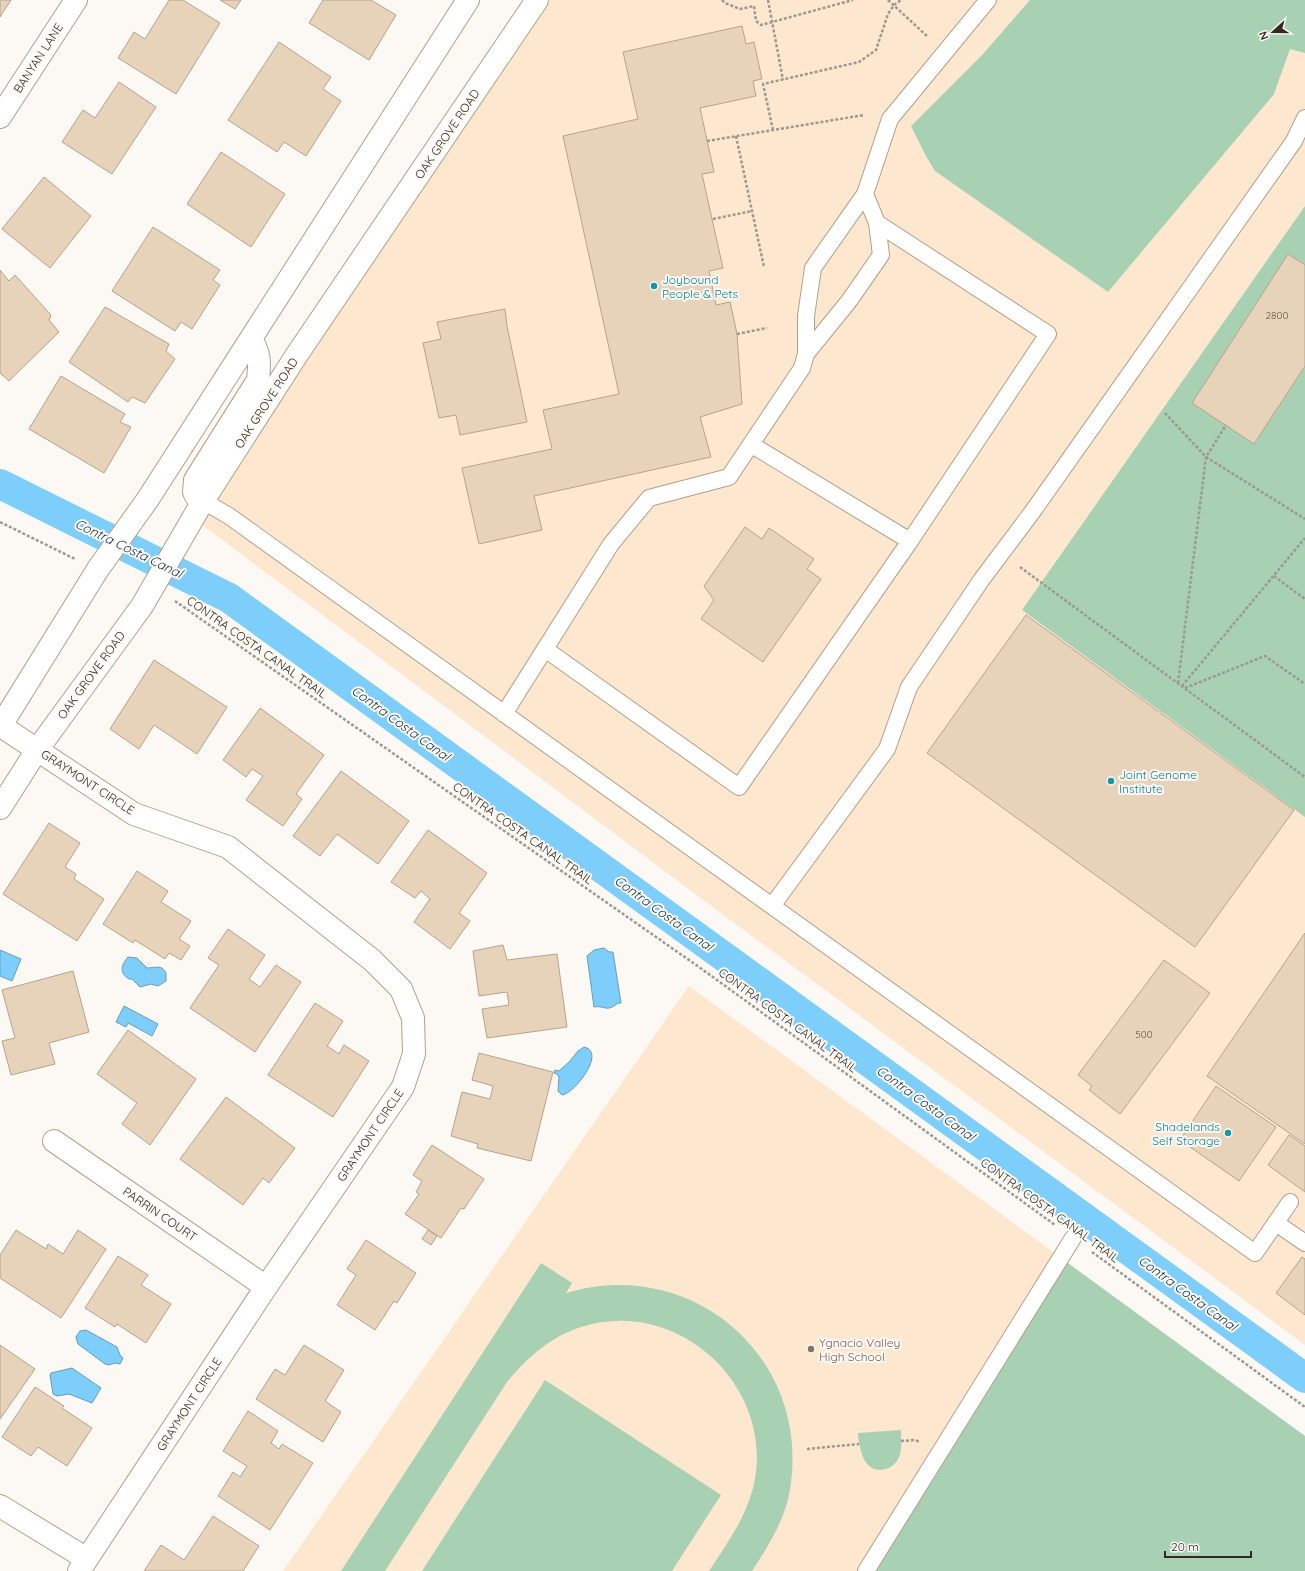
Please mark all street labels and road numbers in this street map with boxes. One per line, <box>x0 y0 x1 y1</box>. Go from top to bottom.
street label: BANYAN LANE <box>10 20 66 96</box>
street label: OAK GROVE ROAD <box>411 86 483 182</box>
street label: OAK GROVE ROAD <box>231 355 301 451</box>
street label: CONTRA COSTA CANAL TRAIL <box>184 593 331 702</box>
street label: OAK GROVE ROAD <box>54 628 128 722</box>
street label: GRAYMONT CIRCLE <box>38 746 138 818</box>
street label: CONTRA COSTA CANAL TRAIL <box>450 779 597 888</box>
street label: CONTRA COSTA CANAL TRAIL <box>716 965 861 1076</box>
street label: GRAYMONT CIRCLE <box>333 1086 407 1184</box>
street label: CONTRA COSTA CANAL TRAIL <box>978 1155 1123 1266</box>
street label: PARRIN COURT <box>120 1184 200 1244</box>
street label: GRAYMONT CIRCLE <box>153 1354 225 1454</box>

